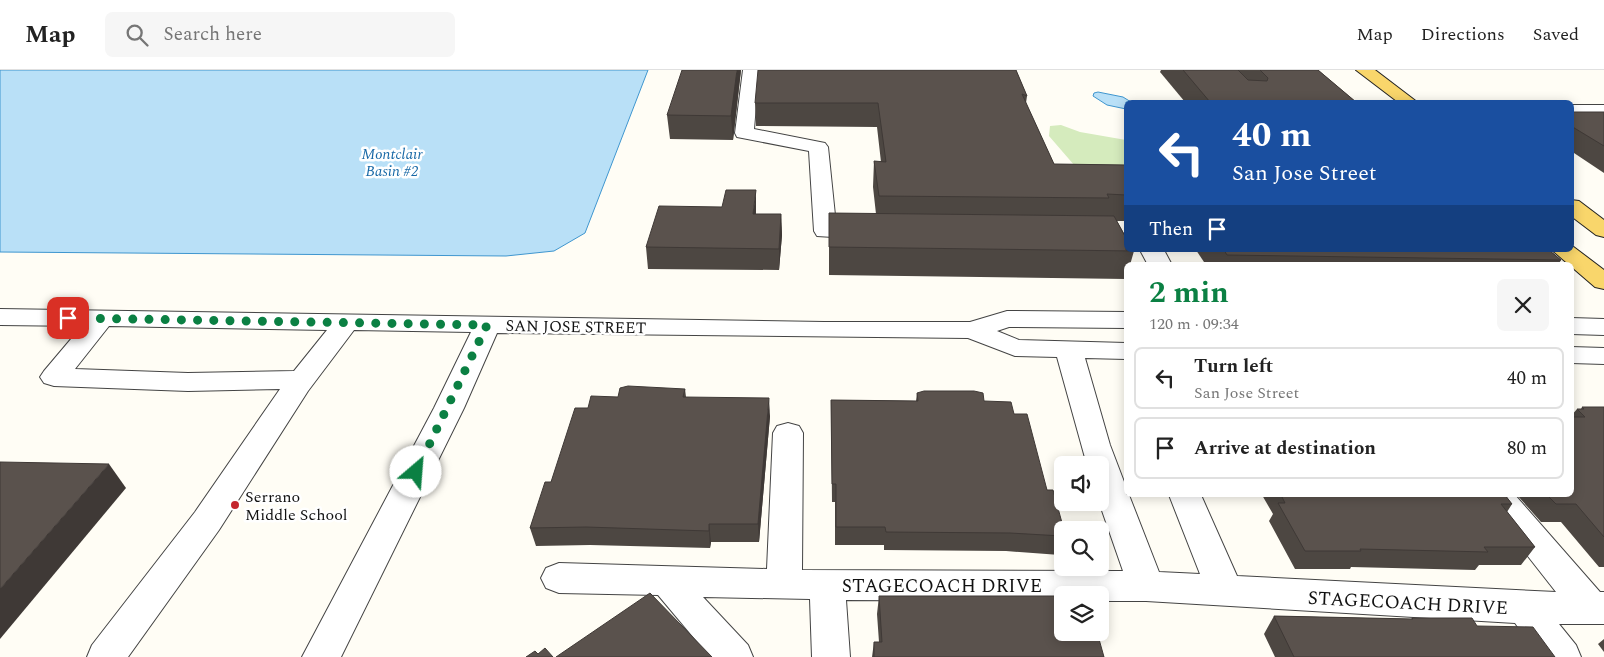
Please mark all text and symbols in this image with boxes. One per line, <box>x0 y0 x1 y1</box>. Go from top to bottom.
search box <box>105 12 455 57</box>
text: Map <box>25 17 75 53</box>
text: Search here <box>163 20 262 49</box>
icon: search <box>123 21 151 49</box>
text: Map <box>1357 21 1393 48</box>
text: Directions <box>1421 21 1505 48</box>
text: Saved <box>1533 21 1579 48</box>
text: 40 m <box>1232 109 1312 162</box>
icon: left <box>1149 120 1214 185</box>
water label: Montclair Basin #2 <box>361 143 423 183</box>
text: San Jose Street <box>1232 157 1377 190</box>
text: Then <box>1149 215 1193 244</box>
icon: arrive <box>1203 215 1231 243</box>
text: 2 min <box>1149 270 1229 316</box>
button: close <box>1497 279 1549 331</box>
pin <box>47 297 89 339</box>
icon: arrive <box>54 304 82 332</box>
text: 120 m · 09:34 <box>1149 312 1239 336</box>
street label: SAN JOSE STREET <box>505 314 647 340</box>
text: Turn left <box>1194 352 1273 381</box>
icon: left <box>1151 364 1179 392</box>
text: 40 m <box>1507 364 1547 393</box>
text: San Jose Street <box>1194 381 1299 405</box>
icon: arrive <box>1151 434 1179 462</box>
text: Arrive at destination <box>1194 434 1376 463</box>
text: 80 m <box>1507 434 1547 463</box>
position arrow <box>389 445 441 497</box>
map controls <box>1054 456 1109 641</box>
button: sound <box>1054 456 1109 511</box>
place label: Serrano Middle School <box>245 485 348 527</box>
marker: Serrano Middle School <box>229 499 241 511</box>
button: search <box>1054 521 1109 576</box>
street label: STAGECOACH DRIVE <box>842 572 1042 601</box>
street label: STAGECOACH DRIVE <box>1307 584 1509 623</box>
button: layers <box>1054 586 1109 641</box>

